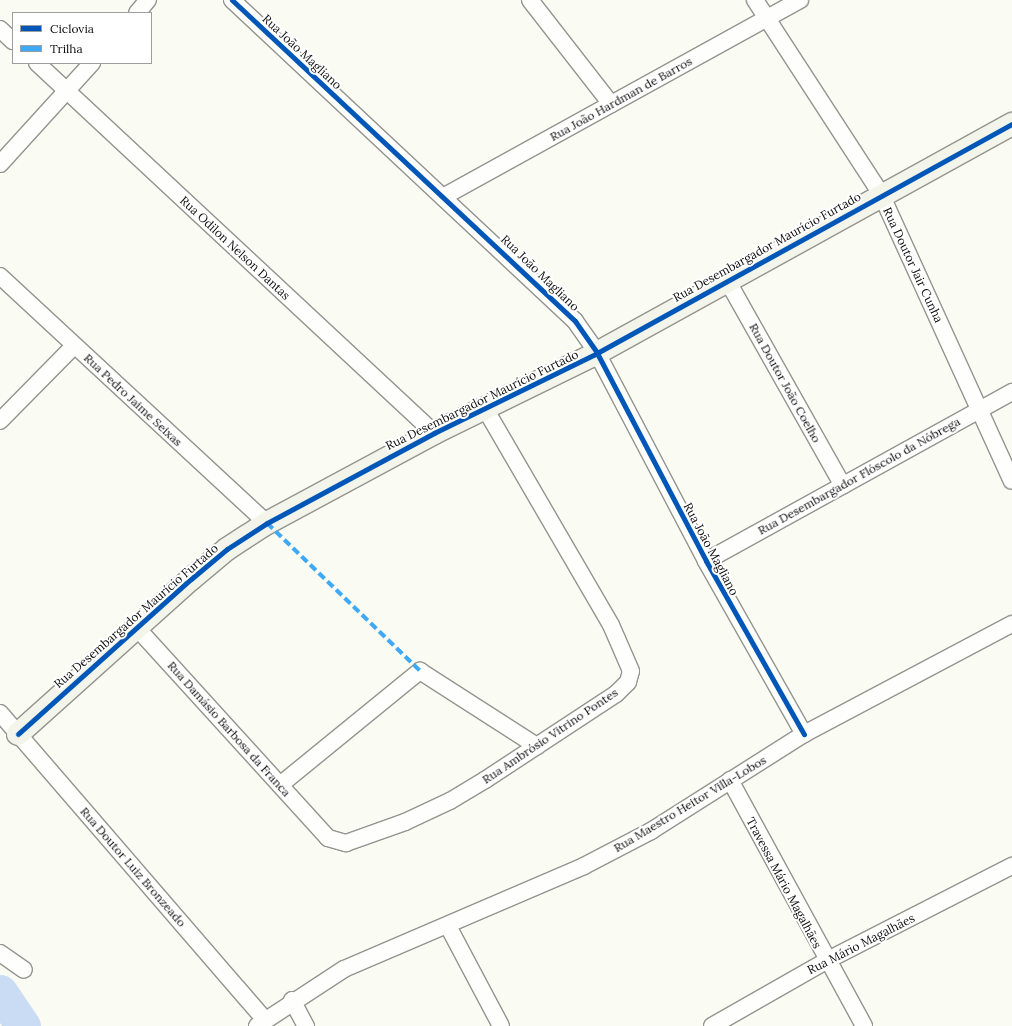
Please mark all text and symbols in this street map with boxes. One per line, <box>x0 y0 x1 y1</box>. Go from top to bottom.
legend <box>12 12 152 64</box>
street label: Rua João Magliano <box>259 12 345 92</box>
text: Ciclovia <box>50 21 94 36</box>
text: Trilha <box>50 41 83 56</box>
street label: Rua João Hardman de Barros <box>547 54 695 144</box>
street label: Rua Desembargador Maurício Furtado <box>670 189 864 305</box>
street label: Rua Odilon Nelson Dantas <box>177 193 293 303</box>
street label: Rua Doutor Jair Cunha <box>880 205 946 325</box>
street label: Rua João Magliano <box>498 232 582 314</box>
street label: Rua Doutor João Coelho <box>746 321 824 445</box>
street label: Rua Desembargador Maurício Furtado <box>383 347 581 453</box>
street label: Rua Pedro Jaime Seixas <box>81 351 185 449</box>
street label: Rua Desembargador Flóscolo da Nóbrega <box>755 414 963 538</box>
street label: Rua João Magliano <box>680 500 742 598</box>
street label: Rua Desembargador Maurício Furtado <box>51 541 221 691</box>
street label: Rua Damásio Barbosa da Franca <box>164 658 294 800</box>
street label: Rua Ambrósio Vitrino Pontes <box>479 685 621 787</box>
street label: Rua Maestro Heitor Villa-Lobos <box>611 753 769 855</box>
street label: Rua Doutor Luiz Bronzeado <box>77 804 189 930</box>
street label: Travessa Mário Magalhães <box>743 815 825 951</box>
street label: Rua Mário Magalhães <box>805 911 917 977</box>

